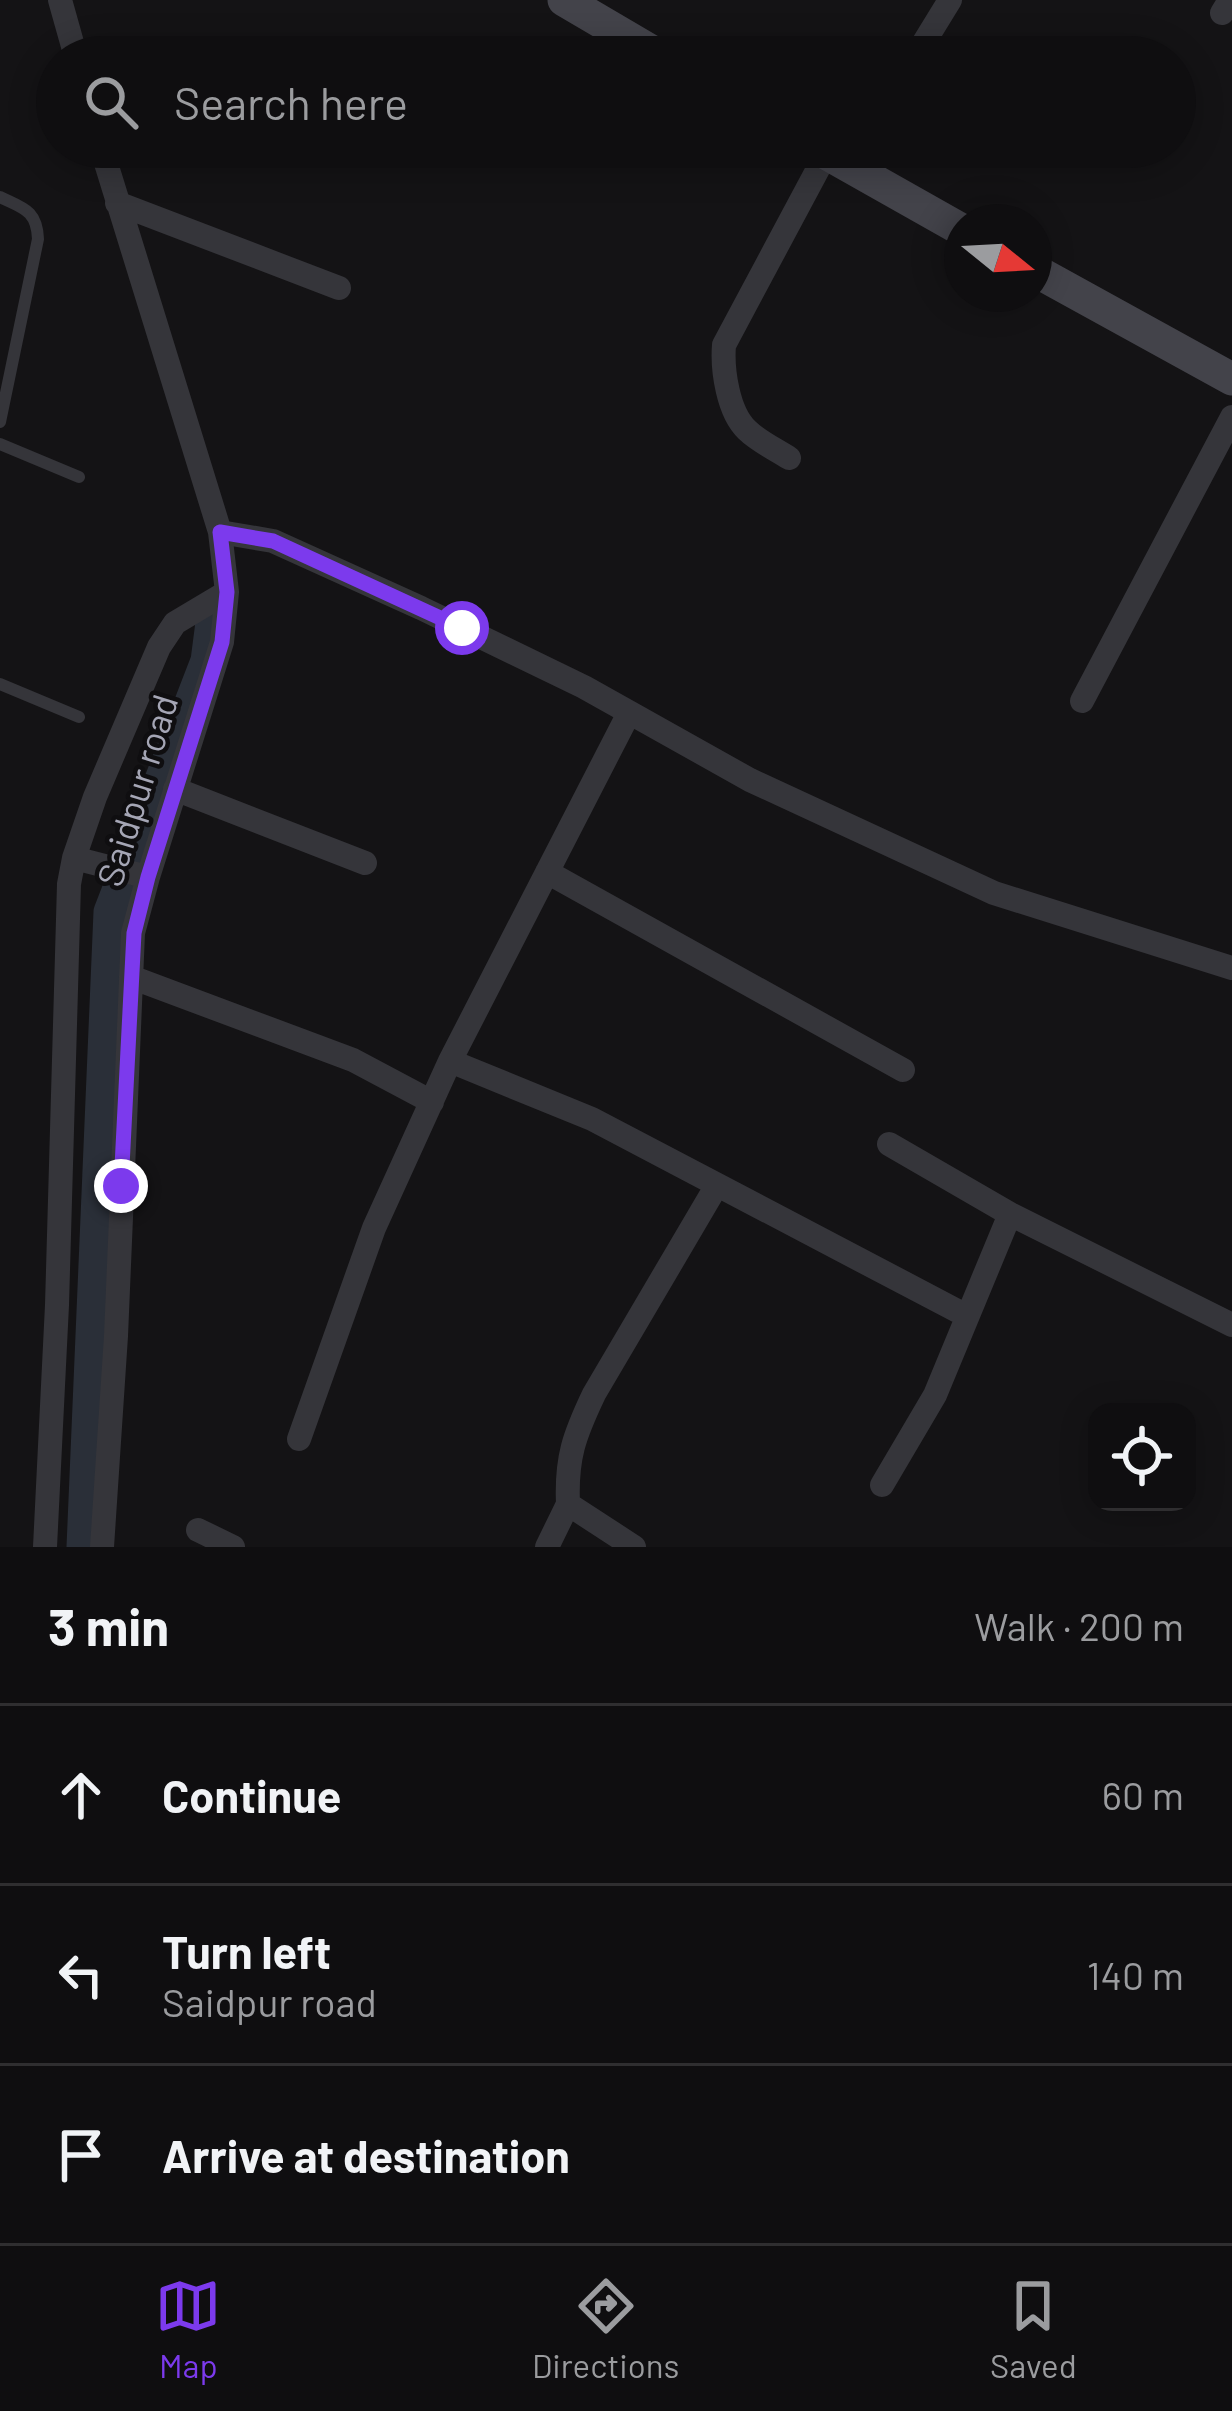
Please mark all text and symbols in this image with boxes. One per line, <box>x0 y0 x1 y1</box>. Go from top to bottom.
search box <box>36 36 1196 168</box>
icon: search <box>78 69 144 135</box>
text: Search here <box>174 75 408 129</box>
north arrow <box>944 204 1052 312</box>
route start <box>435 601 489 655</box>
street label: Saidpur road <box>86 689 186 891</box>
route end <box>94 1159 148 1213</box>
map controls <box>1088 1403 1196 1511</box>
button: locate <box>1088 1403 1196 1511</box>
text: 3 min <box>48 1595 169 1656</box>
text: Walk · 200 m <box>974 1602 1184 1649</box>
icon: ahead <box>48 1762 114 1828</box>
text: Continue <box>162 1768 341 1822</box>
text: 60 m <box>1102 1771 1184 1818</box>
text: Turn left <box>162 1924 331 1978</box>
icon: left <box>48 1942 114 2008</box>
text: 140 m <box>1087 1951 1184 1998</box>
text: Saidpur road <box>162 1978 377 2025</box>
icon: arrive <box>48 2122 114 2188</box>
text: Arrive at destination <box>162 2128 570 2182</box>
tab: Map <box>155 2273 221 2385</box>
tab: Directions <box>532 2273 679 2385</box>
tab: Saved <box>990 2273 1077 2385</box>

